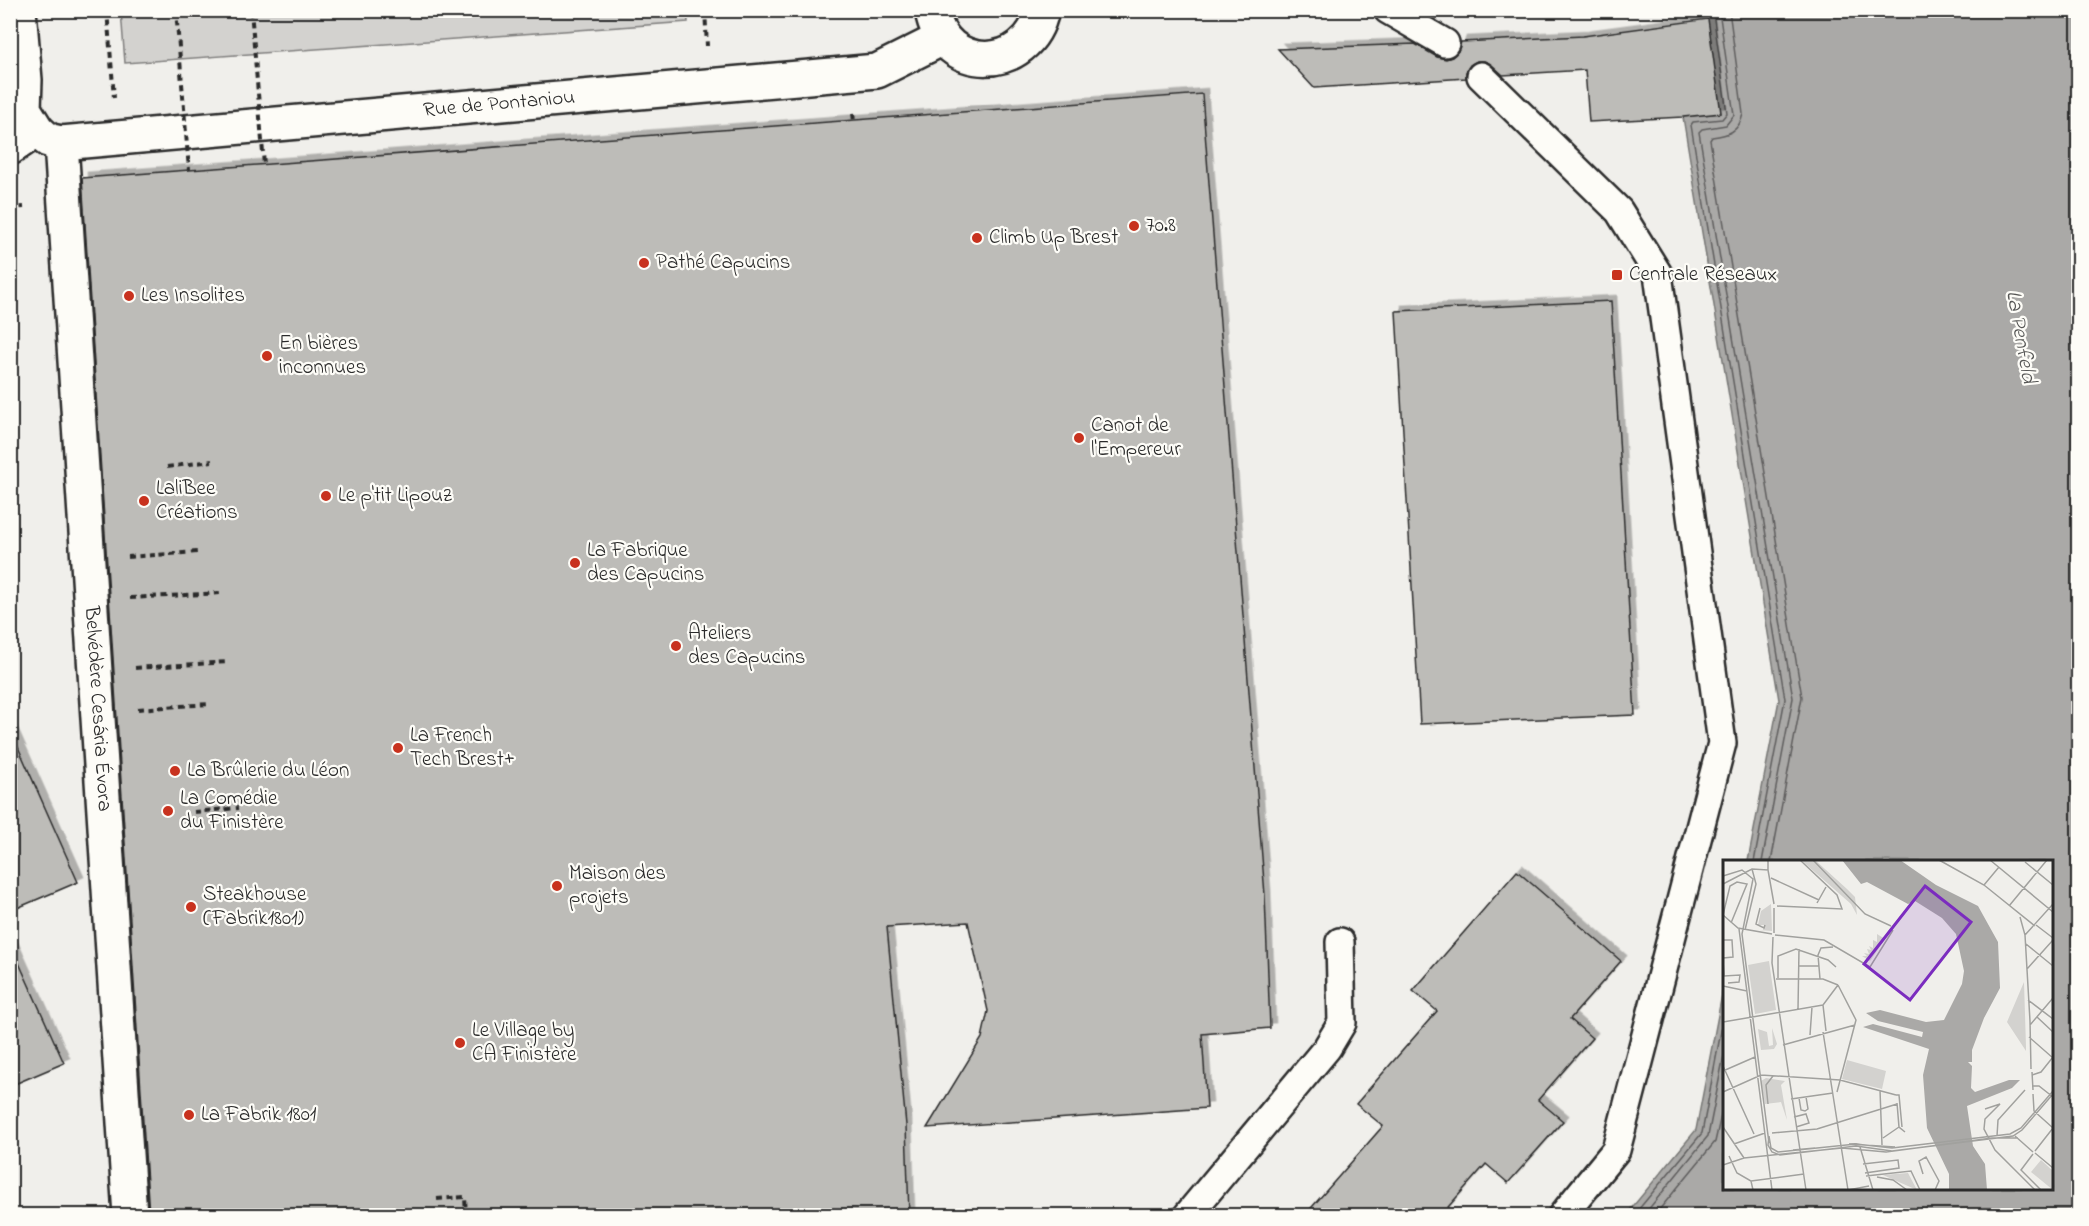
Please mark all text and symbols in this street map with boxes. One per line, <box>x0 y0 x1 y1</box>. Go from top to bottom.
street label: Rue de Pontaniou <box>422 83 576 126</box>
place label: 70.8 <box>1146 211 1176 241</box>
marker: 70.8 <box>1127 219 1141 233</box>
place label: Climb Up Brest <box>989 223 1118 253</box>
marker: Climb Up Brest <box>970 231 984 245</box>
place label: Pathé Capucins <box>656 248 790 278</box>
marker: Pathé Capucins <box>637 256 651 270</box>
place label: Centrale Réseaux <box>1629 260 1777 290</box>
marker: Centrale Réseaux <box>1610 268 1624 282</box>
place label: Les Insolites <box>141 281 245 311</box>
water label: La Penfeld <box>1996 288 2044 388</box>
marker: Les Insolites <box>122 289 136 303</box>
place label: En bières inconnues <box>279 329 366 383</box>
marker: En bières inconnues <box>260 349 274 363</box>
place label: Canot de l'Empereur <box>1091 411 1181 465</box>
marker: Canot de l'Empereur <box>1072 431 1086 445</box>
place label: LaliBee Créations <box>156 474 238 528</box>
place label: Le p'tit Lipouz <box>338 481 452 511</box>
marker: Le p'tit Lipouz <box>319 489 333 503</box>
marker: LaliBee Créations <box>137 494 151 508</box>
place label: La Fabrique des Capucins <box>587 536 705 590</box>
marker: La Fabrique des Capucins <box>568 556 582 570</box>
street label: Belvédère Cesária Évora <box>76 604 119 813</box>
place label: Ateliers des Capucins <box>688 619 806 673</box>
marker: Ateliers des Capucins <box>669 639 683 653</box>
place label: La French Tech Brest+ <box>410 721 515 775</box>
marker: La French Tech Brest+ <box>391 741 405 755</box>
place label: La Brûlerie du Léon <box>187 756 349 786</box>
marker: La Brûlerie du Léon <box>168 764 182 778</box>
place label: La Comédie du Finistère <box>180 784 284 838</box>
marker: La Comédie du Finistère <box>161 804 175 818</box>
place label: Maison des projets <box>569 859 666 913</box>
inset map <box>1723 860 2053 1190</box>
marker: Maison des projets <box>550 879 564 893</box>
place label: Steakhouse (Fabrik1801) <box>203 880 307 934</box>
marker: Steakhouse (Fabrik1801) <box>184 900 198 914</box>
place label: Le Village by CA Finistère <box>472 1016 577 1070</box>
marker: Le Village by CA Finistère <box>453 1036 467 1050</box>
place label: La Fabrik 1801 <box>201 1100 317 1130</box>
marker: La Fabrik 1801 <box>182 1108 196 1122</box>

